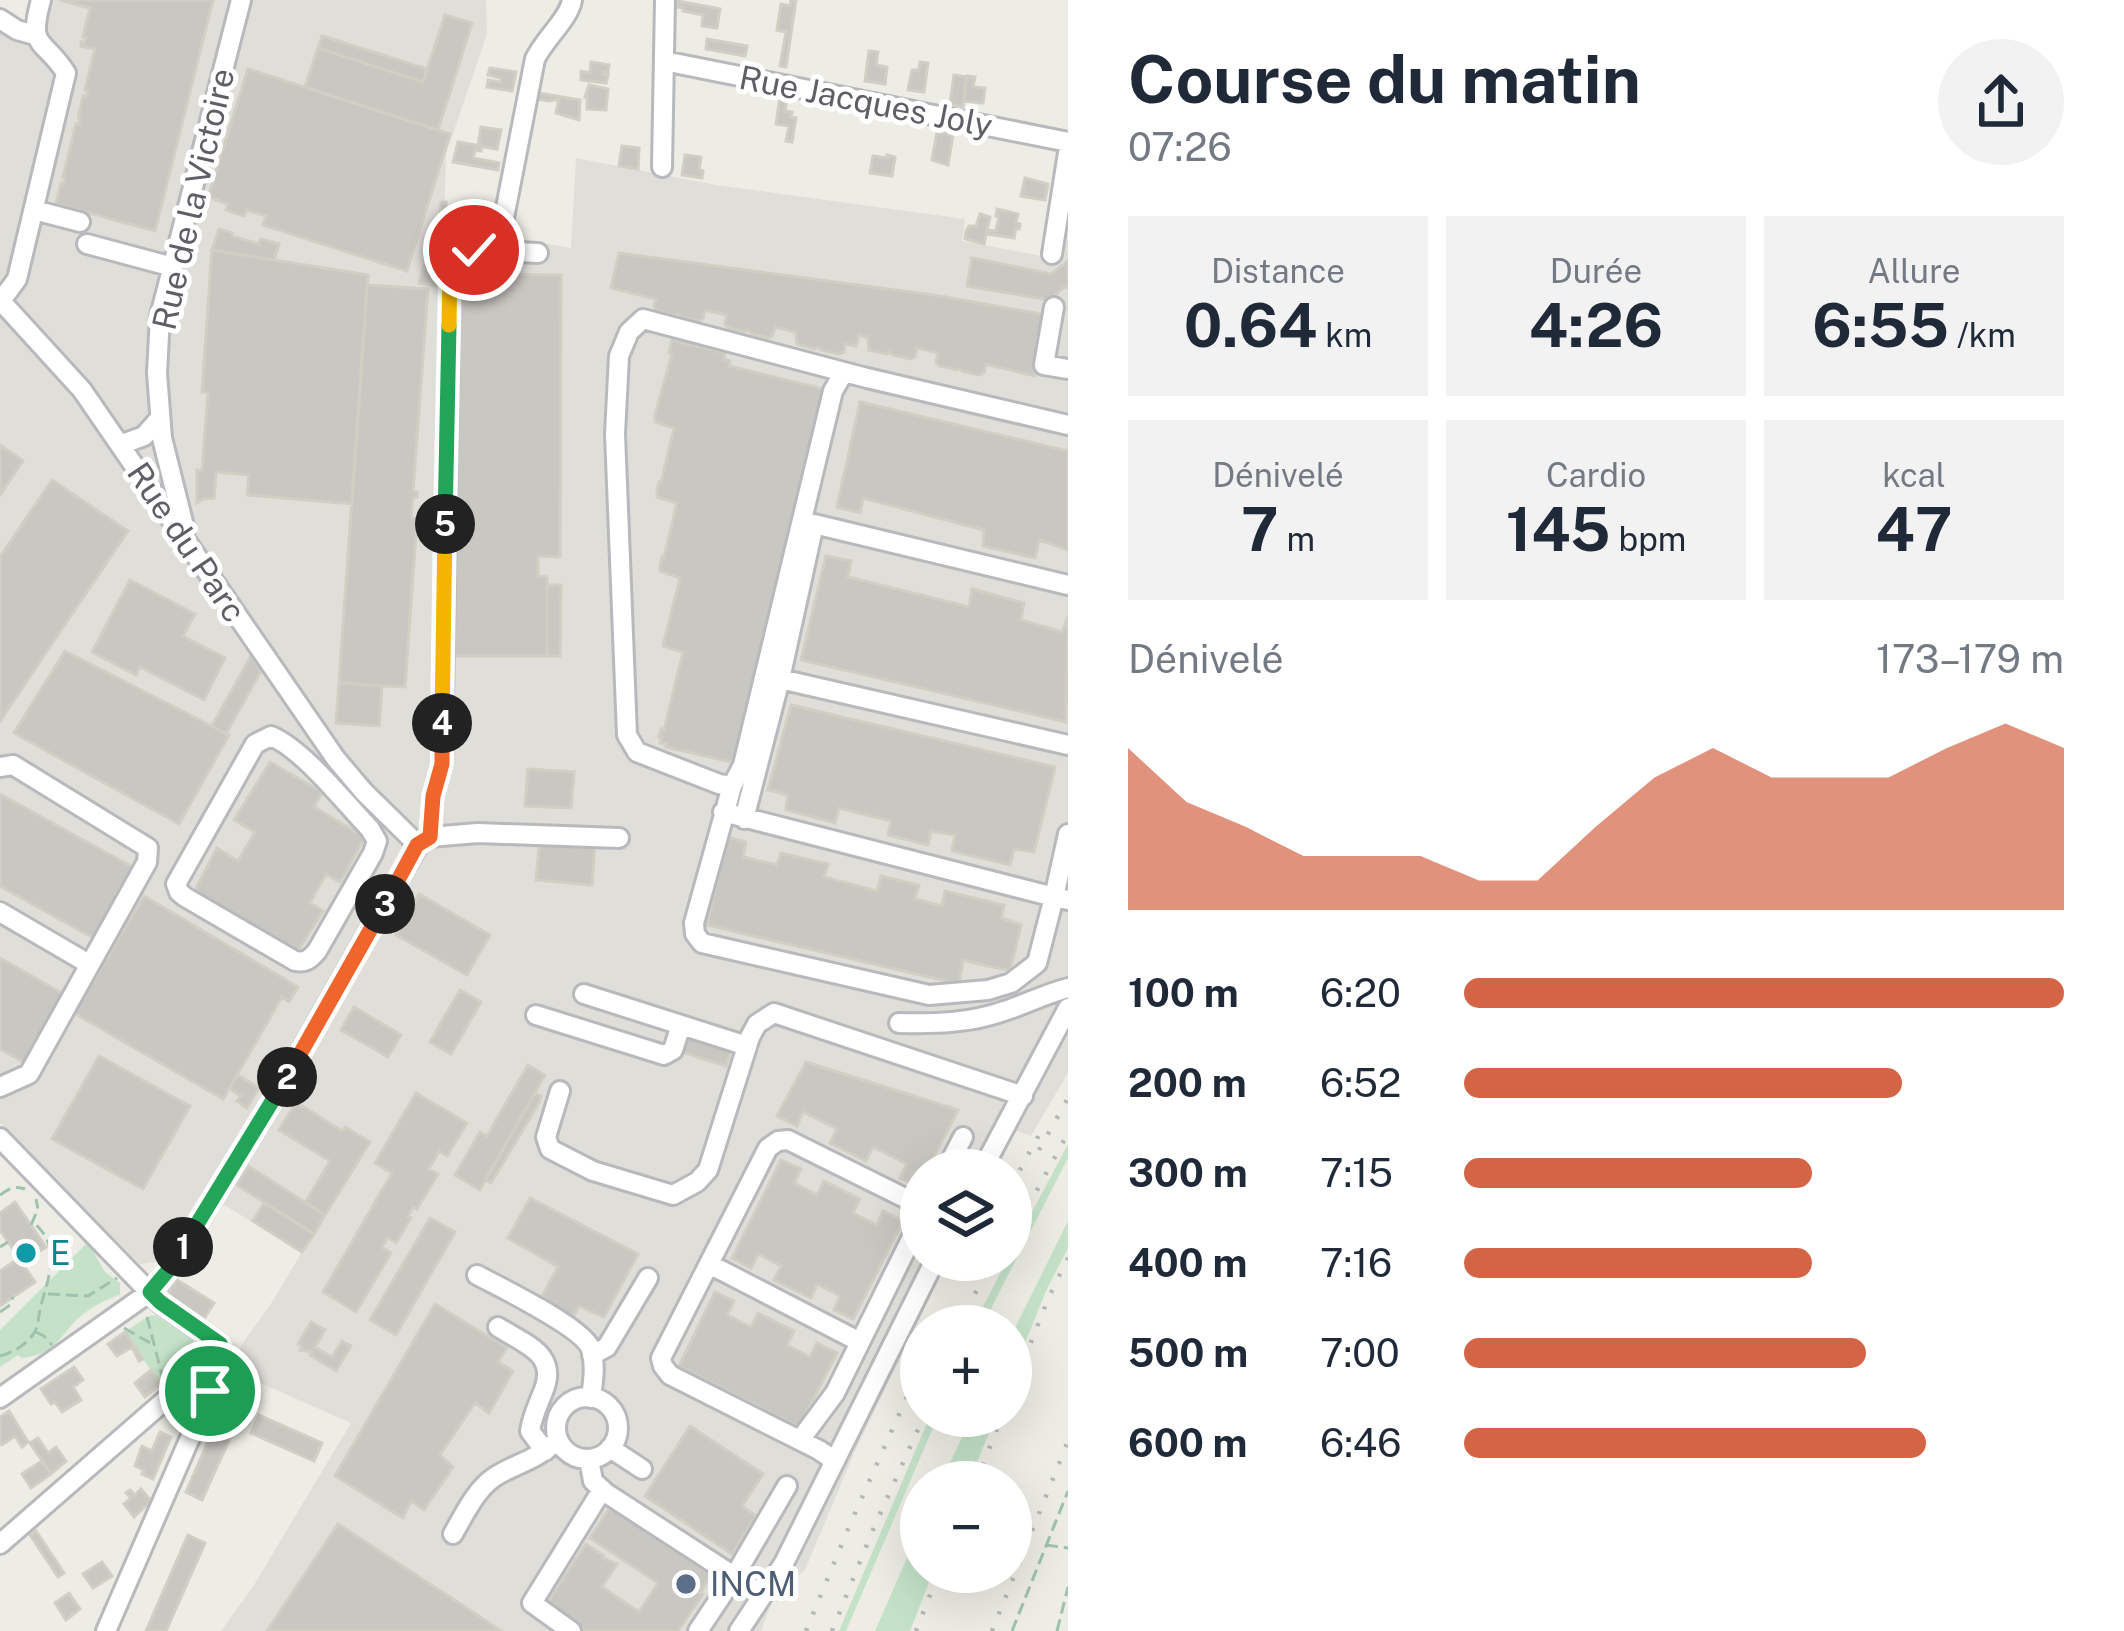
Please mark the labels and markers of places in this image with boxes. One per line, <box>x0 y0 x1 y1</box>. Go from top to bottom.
pin <box>423 199 525 301</box>
pin: 5 <box>415 494 475 554</box>
pin: 4 <box>412 693 472 753</box>
pin: 3 <box>355 874 415 934</box>
pin: 2 <box>257 1047 317 1107</box>
pin: 1 <box>153 1217 213 1277</box>
place label: E <box>50 1234 70 1272</box>
marker: E <box>13 1240 39 1266</box>
pin <box>159 1340 261 1442</box>
place label: INCM <box>710 1565 796 1603</box>
marker: INCM <box>673 1571 699 1597</box>

